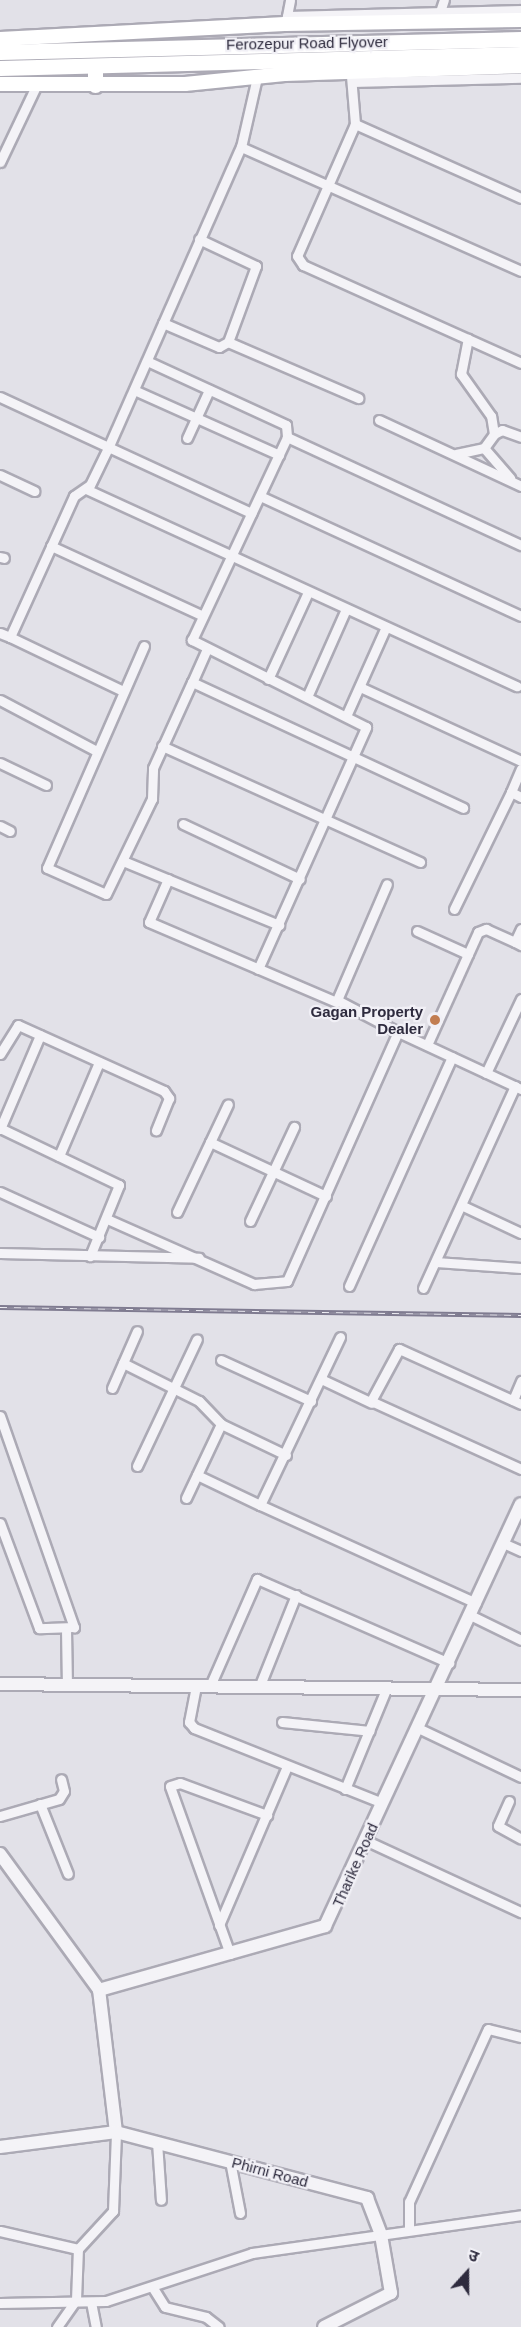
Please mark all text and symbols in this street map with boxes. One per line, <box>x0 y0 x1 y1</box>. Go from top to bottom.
street label: Ferozepur Road Flyover <box>226 33 388 53</box>
place label: Gagan Property Dealer <box>310 1002 423 1037</box>
marker: Gagan Property Dealer <box>428 1013 442 1027</box>
street label: Tharike Road <box>328 1820 382 1910</box>
street label: Phirni Road <box>230 2153 310 2191</box>
north arrow <box>437 2243 497 2303</box>
text: उ <box>466 2246 481 2265</box>

